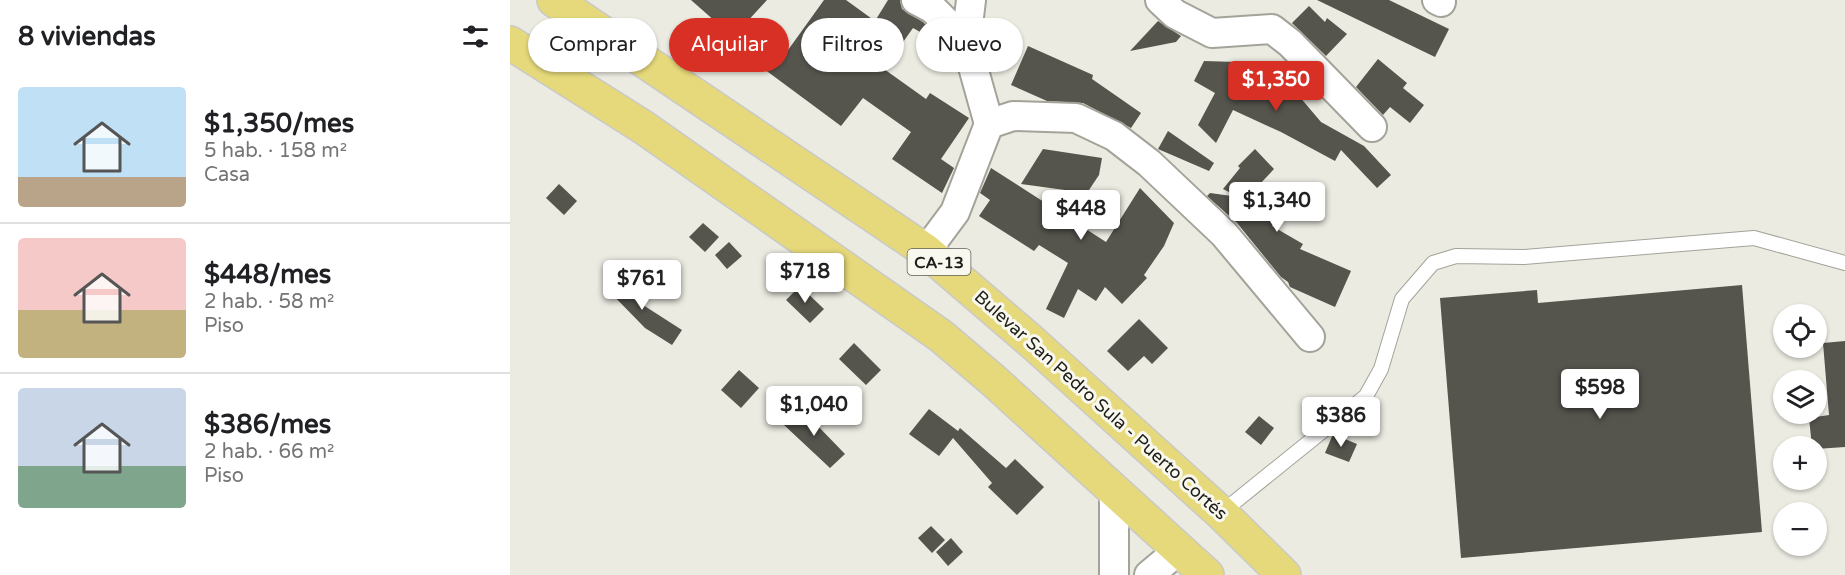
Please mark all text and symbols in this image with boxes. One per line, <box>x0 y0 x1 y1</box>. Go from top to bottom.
chip: Comprar <box>528 18 657 72</box>
chip: Alquilar <box>669 18 789 72</box>
chip: Filtros <box>801 18 904 72</box>
chip: Nuevo <box>916 18 1023 72</box>
icon: filters <box>459 20 492 53</box>
text: 8 viviendas <box>18 21 156 52</box>
pin: $1,350 <box>1227 61 1325 112</box>
text: $1,350 <box>1242 68 1310 92</box>
text: $1,350/mes <box>204 108 354 139</box>
icon: home <box>66 111 138 183</box>
text: 5 hab. · 158 m² <box>204 139 347 163</box>
text: Casa <box>204 163 250 187</box>
pin: $1,340 <box>1228 182 1326 233</box>
text: $1,340 <box>1243 189 1311 213</box>
pin: $448 <box>1045 190 1117 241</box>
text: $448 <box>1056 197 1106 221</box>
road number: CA-13 <box>908 249 970 275</box>
pin: $718 <box>769 253 841 304</box>
text: $448/mes <box>204 259 331 290</box>
pin: $761 <box>606 260 678 311</box>
text: $718 <box>780 260 830 284</box>
icon: home <box>66 262 138 334</box>
text: $761 <box>617 267 667 291</box>
street label: Bulevar San Pedro Sula - Puerto Cortés <box>970 286 1232 524</box>
text: 2 hab. · 58 m² <box>204 290 334 314</box>
map controls <box>1773 304 1827 556</box>
button: locate <box>1773 304 1827 358</box>
text: Piso <box>204 314 244 338</box>
pin: $598 <box>1564 369 1636 420</box>
button: layers <box>1773 370 1827 424</box>
text: $598 <box>1575 376 1625 400</box>
pin: $1,040 <box>765 386 863 437</box>
text: $1,040 <box>780 393 848 417</box>
pin: $386 <box>1305 397 1377 448</box>
text: $386 <box>1316 404 1366 428</box>
text: $386/mes <box>204 409 331 440</box>
icon: home <box>66 412 138 484</box>
button: + <box>1773 436 1827 490</box>
text: 2 hab. · 66 m² <box>204 440 334 464</box>
text: Piso <box>204 464 244 488</box>
button: − <box>1773 502 1827 556</box>

